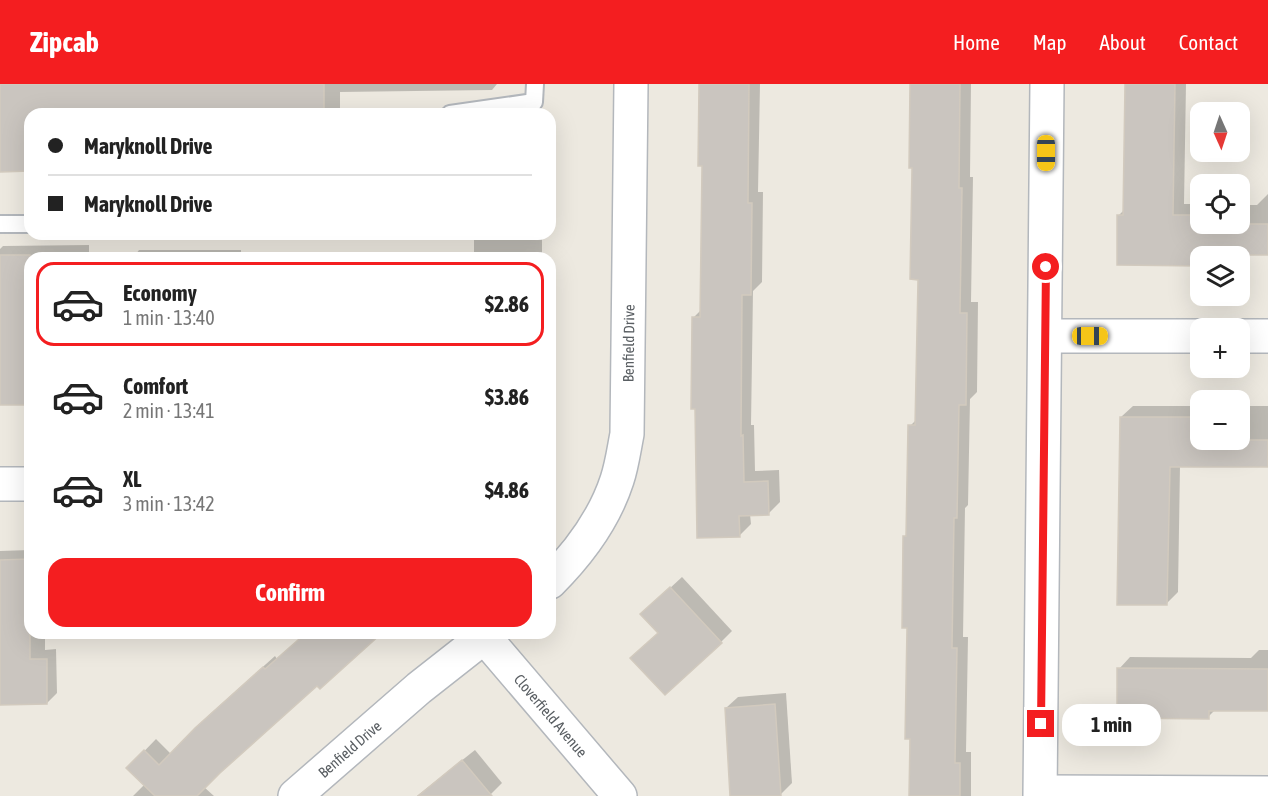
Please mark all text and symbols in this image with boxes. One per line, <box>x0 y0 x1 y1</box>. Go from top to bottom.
text: Zipcab <box>30 26 99 58</box>
text: Home <box>953 30 1000 54</box>
text: Map <box>1033 30 1067 54</box>
text: About <box>1100 30 1146 54</box>
text: Contact <box>1179 30 1238 54</box>
north arrow <box>1190 102 1250 162</box>
map controls <box>1190 102 1250 450</box>
text: Maryknoll Drive <box>84 133 213 159</box>
car <box>1037 135 1055 171</box>
button: locate <box>1190 174 1250 234</box>
text: Maryknoll Drive <box>84 191 213 217</box>
button: layers <box>1190 246 1250 306</box>
route start <box>1032 253 1059 280</box>
icon: car <box>51 277 105 331</box>
text: Economy <box>123 280 197 306</box>
text: $2.86 <box>485 291 529 317</box>
street label: Benfield Drive <box>619 304 637 382</box>
text: 1 min · 13:40 <box>123 306 215 329</box>
button: + <box>1190 318 1250 378</box>
car <box>1072 327 1108 345</box>
icon: car <box>51 370 105 424</box>
text: Comfort <box>123 373 188 399</box>
text: $3.86 <box>485 384 529 410</box>
button: − <box>1190 390 1250 450</box>
text: 2 min · 13:41 <box>123 399 215 422</box>
icon: car <box>51 463 105 517</box>
text: XL <box>123 466 141 492</box>
text: $4.86 <box>485 477 529 503</box>
text: 3 min · 13:42 <box>123 492 215 515</box>
button: Confirm <box>48 558 532 627</box>
street label: Cloverfield Avenue <box>511 670 591 760</box>
callout: 1 min <box>1062 703 1161 745</box>
route end <box>1027 710 1054 737</box>
text: 1 min <box>1091 713 1132 736</box>
street label: Benfield Drive <box>314 717 384 781</box>

